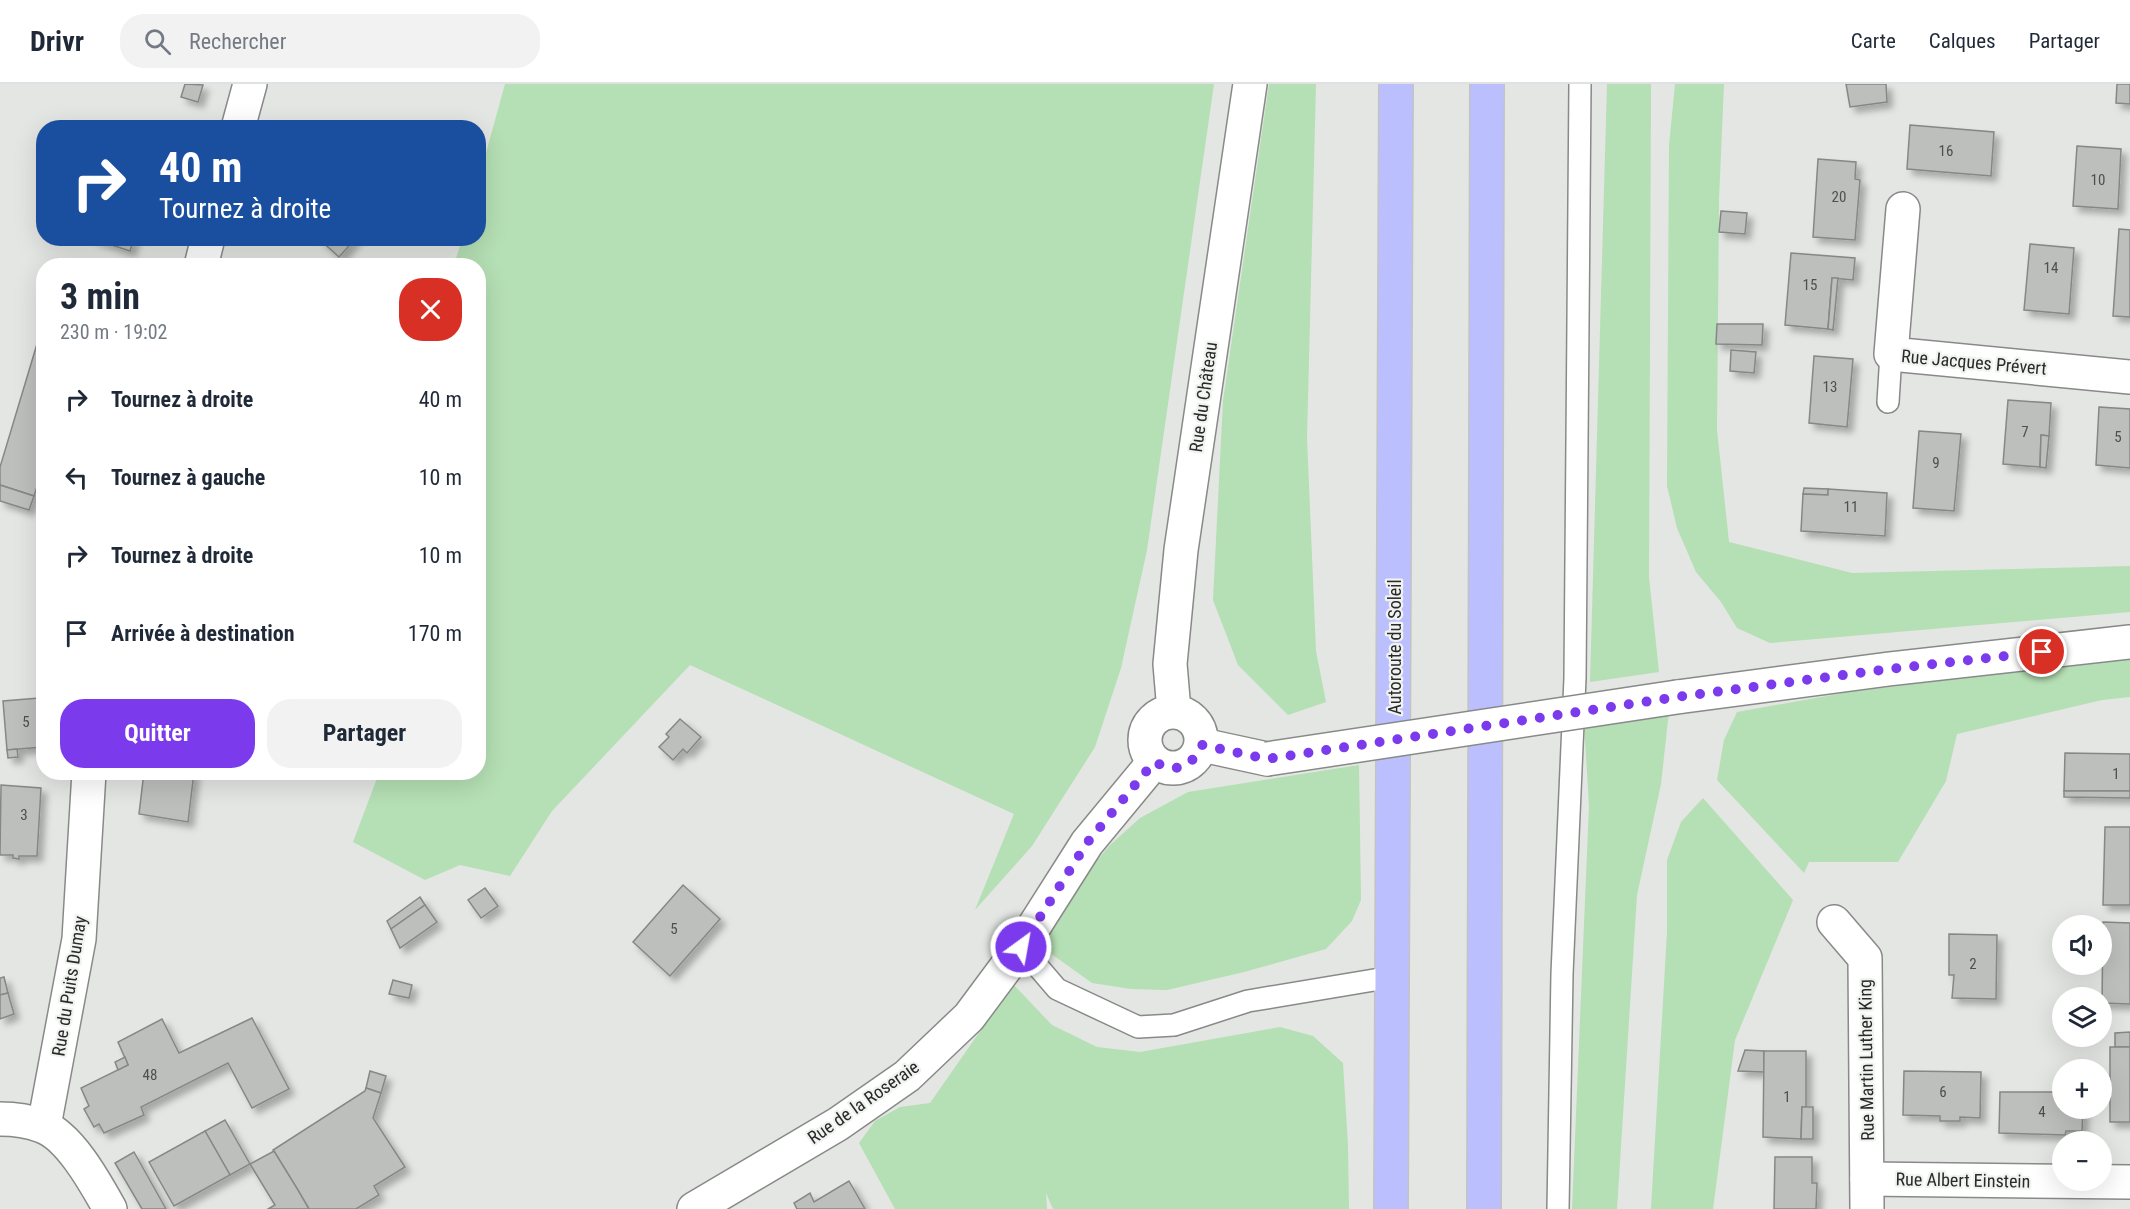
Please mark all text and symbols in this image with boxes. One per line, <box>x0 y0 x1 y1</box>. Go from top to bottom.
search box <box>120 14 540 68</box>
text: Drivr <box>30 25 84 58</box>
icon: search <box>141 25 174 58</box>
text: Rechercher <box>189 29 286 54</box>
text: Carte <box>1851 29 1896 53</box>
text: Calques <box>1929 29 1996 53</box>
text: Partager <box>2029 29 2100 53</box>
house number: 16 <box>1939 142 1953 160</box>
text: 40 m <box>159 143 242 192</box>
icon: right <box>60 144 138 222</box>
house number: 10 <box>2091 171 2105 189</box>
house number: 20 <box>1832 188 1846 206</box>
text: Tournez à droite <box>159 193 331 225</box>
house number: 14 <box>2044 259 2058 277</box>
text: 3 min <box>60 276 140 318</box>
house number: 15 <box>1803 276 1817 294</box>
button: close <box>399 278 462 341</box>
text: 230 m · 19:02 <box>60 320 167 344</box>
street label: Rue du Château <box>1185 340 1221 454</box>
street label: Rue Jacques Prévert <box>1900 345 2048 379</box>
house number: 13 <box>1823 378 1837 396</box>
icon: right <box>60 383 93 416</box>
text: Tournez à droite <box>111 387 253 412</box>
text: 40 m <box>419 387 462 412</box>
house number: 7 <box>2021 423 2029 441</box>
house number: 5 <box>2114 428 2122 446</box>
house number: 9 <box>1932 454 1940 472</box>
icon: left <box>60 461 93 494</box>
text: Tournez à gauche <box>111 465 265 490</box>
text: 10 m <box>419 465 462 490</box>
house number: 11 <box>1844 498 1858 516</box>
icon: right <box>60 539 93 572</box>
text: Tournez à droite <box>111 543 253 568</box>
text: 10 m <box>419 543 462 568</box>
street label: Autoroute du Soleil <box>1384 579 1405 715</box>
icon: arrive <box>60 617 93 650</box>
text: Arrivée à destination <box>111 621 295 646</box>
text: 170 m <box>408 621 462 646</box>
pin <box>2016 626 2067 677</box>
icon: arrive <box>2025 635 2058 668</box>
button: Quitter <box>60 699 255 768</box>
button: Partager <box>267 699 462 768</box>
house number: 5 <box>22 713 30 731</box>
house number: 1 <box>2112 765 2120 783</box>
house number: 3 <box>20 806 28 824</box>
street label: Rue du Puits Dumay <box>48 914 91 1058</box>
position arrow <box>989 915 1053 979</box>
map controls <box>2052 915 2112 1191</box>
button: sound <box>2052 915 2112 975</box>
house number: 5 <box>670 920 678 938</box>
house number: 2 <box>1969 955 1977 973</box>
street label: Rue Martin Luther King <box>1854 979 1878 1141</box>
button: layers <box>2052 987 2112 1047</box>
street label: Rue de la Roseraie <box>803 1056 923 1148</box>
button: + <box>2052 1059 2112 1119</box>
house number: 48 <box>143 1066 157 1084</box>
house number: 6 <box>1939 1083 1947 1101</box>
house number: 1 <box>1783 1088 1791 1106</box>
house number: 4 <box>2038 1103 2046 1121</box>
button: − <box>2052 1131 2112 1191</box>
street label: Rue Albert Einstein <box>1895 1168 2031 1192</box>

